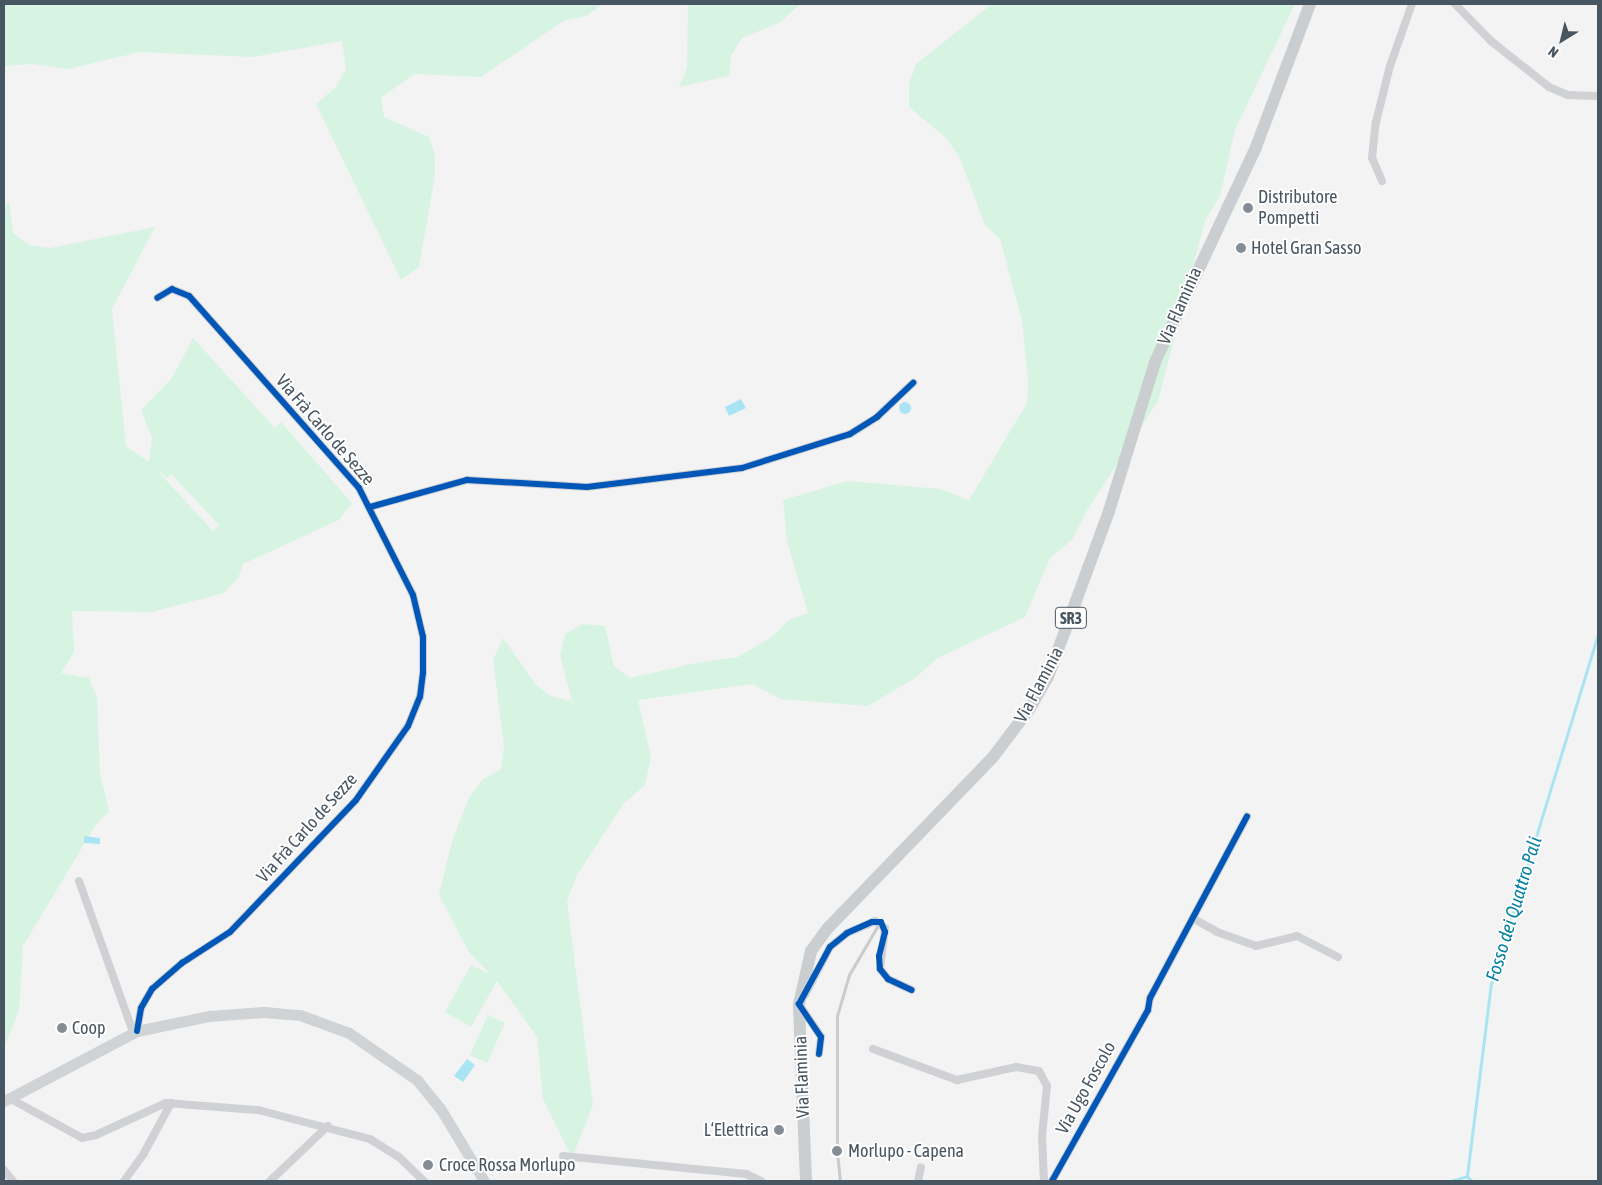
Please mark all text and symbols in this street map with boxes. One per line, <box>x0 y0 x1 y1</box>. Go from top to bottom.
north arrow <box>1537 15 1587 65</box>
text: N <box>1545 43 1561 61</box>
place label: Distributore Pompetti <box>1258 187 1337 230</box>
marker: Distributore Pompetti <box>1242 202 1254 214</box>
place label: Hotel Gran Sasso <box>1251 237 1361 259</box>
marker: Hotel Gran Sasso <box>1235 242 1247 254</box>
street label: Via Flaminia <box>1153 264 1207 348</box>
street label: Via Frà Carlo de Sezze <box>271 370 379 490</box>
road number: SR3 <box>1055 604 1087 632</box>
street label: Via Flaminia <box>1010 643 1068 727</box>
street label: Via Frà Carlo de Sezze <box>252 769 362 887</box>
water label: Fosso dei Quattro Pali <box>1481 834 1547 984</box>
place label: Coop <box>72 1017 106 1039</box>
marker: Coop <box>56 1022 68 1034</box>
street label: Via Flaminia <box>790 1035 814 1119</box>
street label: Via Ugo Foscolo <box>1052 1038 1120 1138</box>
place label: L‘Elettrica <box>704 1119 769 1141</box>
marker: L‘Elettrica <box>773 1124 785 1136</box>
place label: Morlupo - Capena <box>848 1140 964 1162</box>
marker: Morlupo - Capena <box>830 1144 844 1158</box>
place label: Croce Rossa Morlupo <box>439 1154 575 1176</box>
marker: Croce Rossa Morlupo <box>421 1158 435 1172</box>

